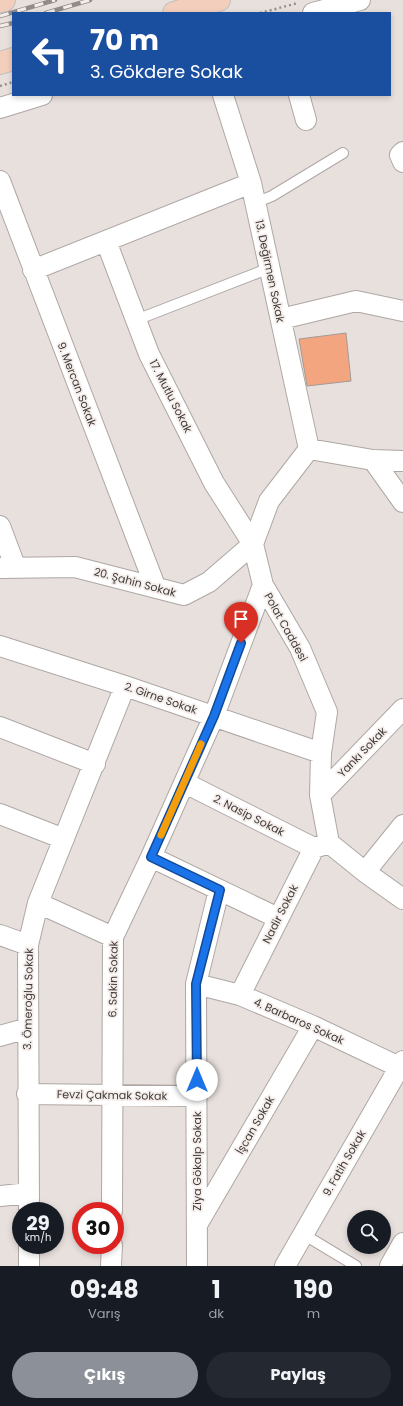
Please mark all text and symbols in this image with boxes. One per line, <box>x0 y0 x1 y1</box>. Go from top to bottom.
text: 70 m <box>90 21 159 60</box>
icon: left <box>24 28 76 80</box>
text: 3. Gökdere Sokak <box>90 59 243 84</box>
street label: 13. Değirmen Sokak <box>251 218 289 324</box>
street label: 9. Mercan Sokak <box>54 340 101 429</box>
street label: 17. Mutlu Sokak <box>146 357 196 436</box>
street label: 20. Şahin Sokak <box>92 563 178 601</box>
street label: Polat Caddesi <box>260 590 312 665</box>
pin <box>224 602 258 643</box>
icon: arrive <box>230 608 252 630</box>
street label: 2. Girne Sokak <box>122 678 200 718</box>
street label: Yankı Sokak <box>334 723 390 781</box>
street label: 2. Nasip Sokak <box>211 790 288 840</box>
street label: Nadir Sokak <box>258 881 302 946</box>
street label: 6. Sakin Sokak <box>104 940 122 1018</box>
street label: 3. Ömeroğlu Sokak <box>19 948 37 1050</box>
street label: 4. Barbaros Sokak <box>251 994 347 1048</box>
position arrow <box>176 1059 218 1101</box>
street label: Fevzi Çakmak Sokak <box>57 1086 168 1104</box>
street label: İşcan Sokak <box>232 1093 278 1157</box>
street label: Ziya Gökalp Sokak <box>189 1111 205 1211</box>
street label: 9. Fatih Sokak <box>319 1127 370 1199</box>
speed limit sign: 30 <box>72 1202 124 1254</box>
text: 29 <box>26 1209 50 1237</box>
map controls <box>347 1210 391 1254</box>
button: search <box>347 1210 391 1254</box>
text: km/h <box>25 1230 51 1245</box>
text: 09:48 <box>70 1273 139 1306</box>
text: 1 <box>212 1273 221 1306</box>
text: 190 <box>294 1273 333 1306</box>
text: Varış <box>88 1304 120 1323</box>
text: dk <box>209 1304 224 1323</box>
text: m <box>307 1304 320 1323</box>
button: Çıkış <box>12 1352 198 1398</box>
button: Paylaş <box>206 1352 391 1398</box>

